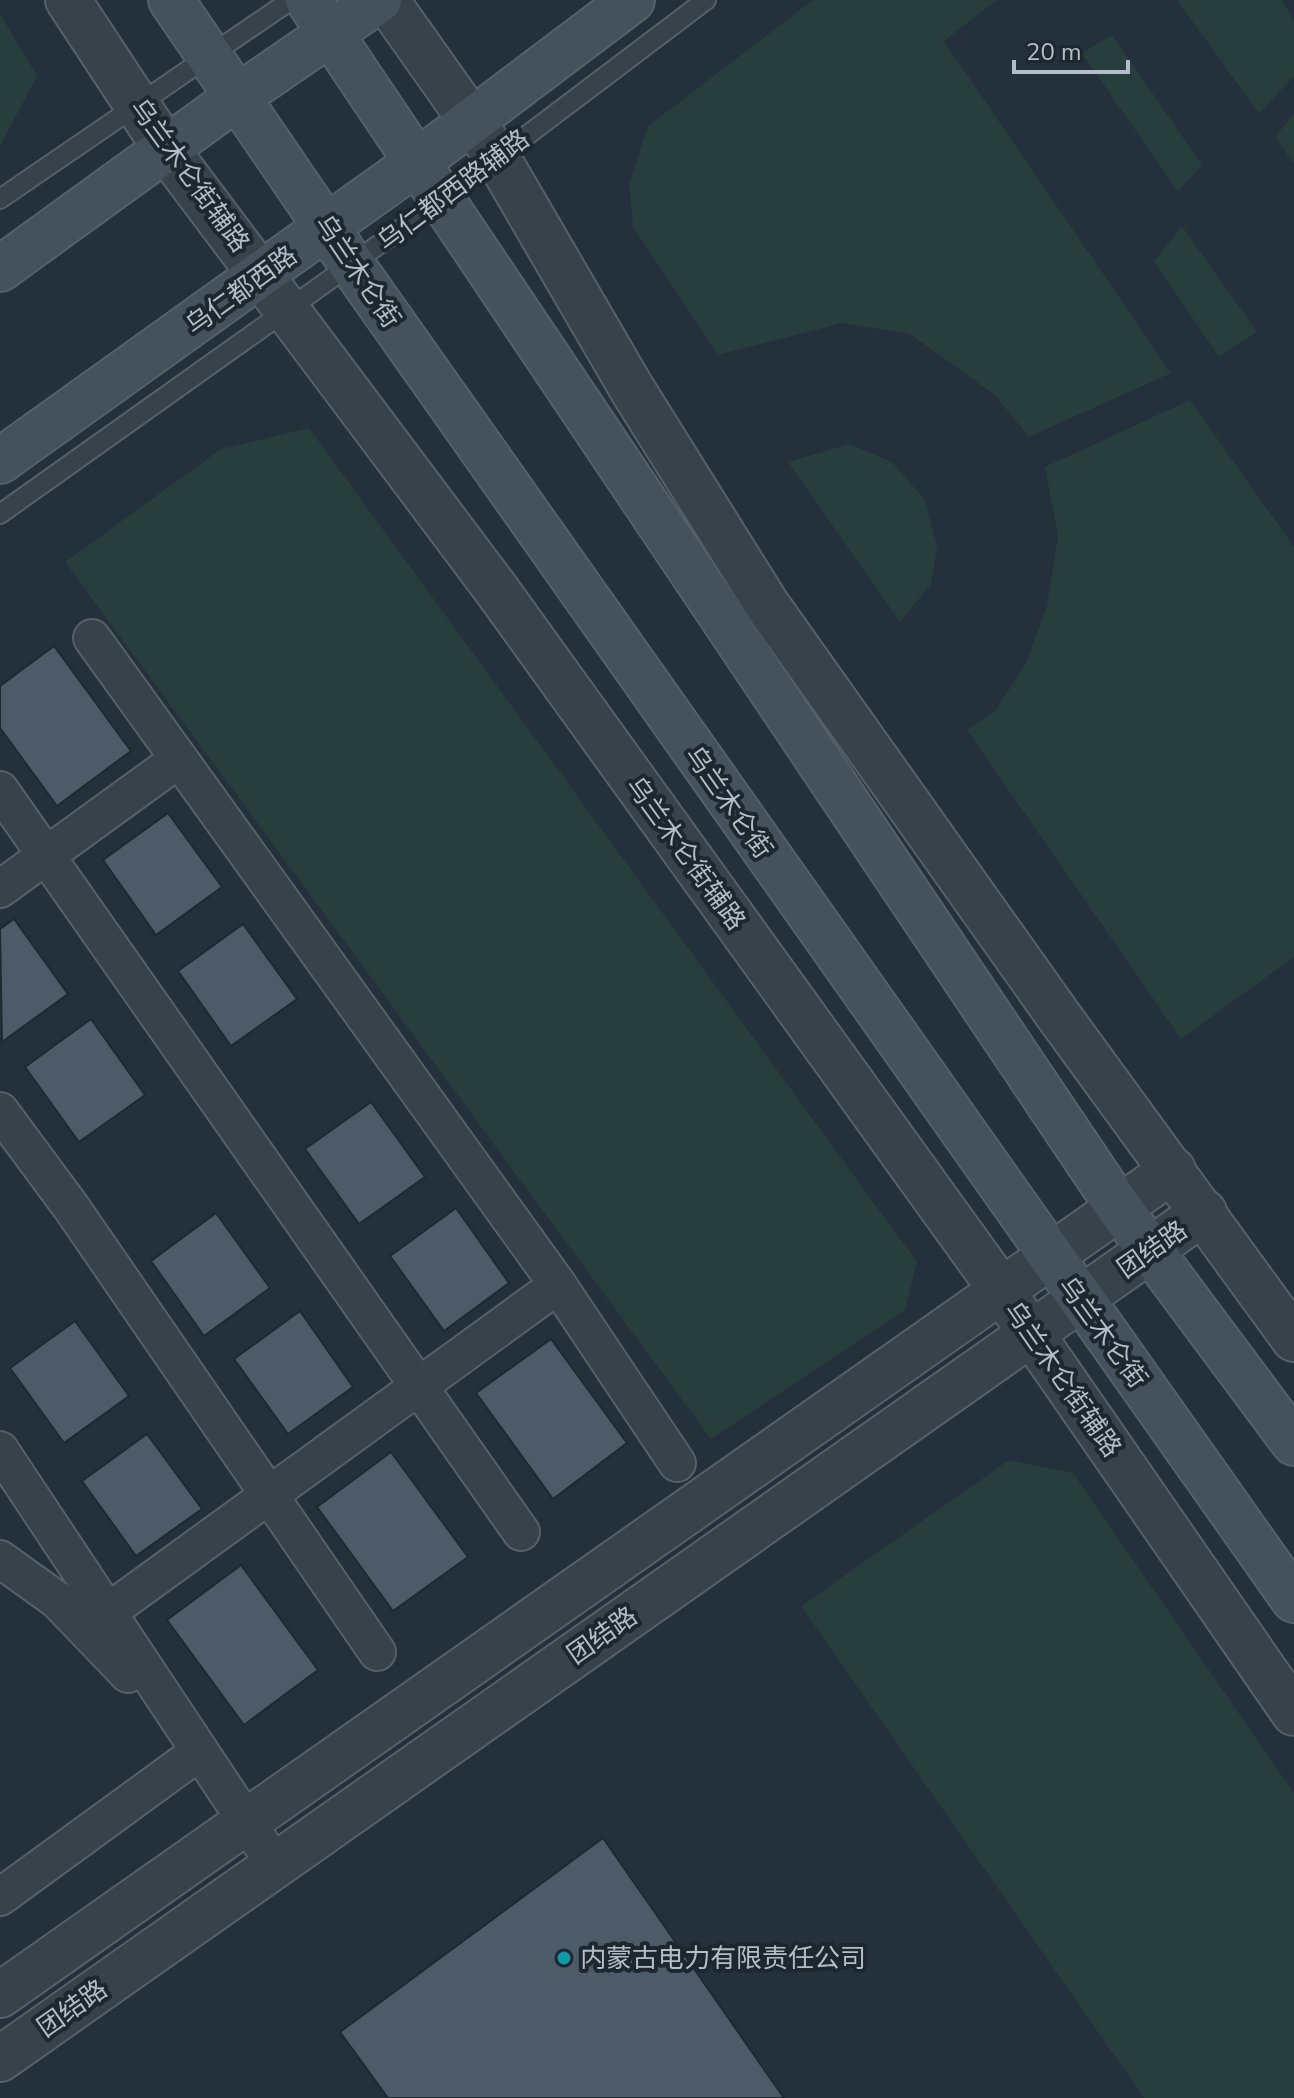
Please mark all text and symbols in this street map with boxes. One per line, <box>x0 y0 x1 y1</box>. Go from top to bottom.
scale bar <box>1014 24 1128 74</box>
text: 20 m <box>1026 36 1082 68</box>
street label: 乌兰木仑街辅路 <box>122 91 257 259</box>
street label: 乌仁都西路辅路 <box>370 122 537 259</box>
street label: 乌兰木仑街 <box>307 208 408 335</box>
street label: 乌仁都西路 <box>178 238 304 343</box>
street label: 乌兰木仑街 <box>677 739 780 866</box>
street label: 乌兰木仑街辅路 <box>618 769 753 937</box>
street label: 团结路 <box>1110 1213 1194 1286</box>
street label: 乌兰木仑街 <box>1050 1269 1155 1395</box>
street label: 乌兰木仑街辅路 <box>996 1295 1129 1464</box>
street label: 团结路 <box>560 1599 644 1672</box>
place label: 内蒙古电力有限责任公司 <box>580 1941 866 1976</box>
marker: 内蒙古电力有限责任公司 <box>555 1949 573 1967</box>
street label: 团结路 <box>30 1972 114 2045</box>

